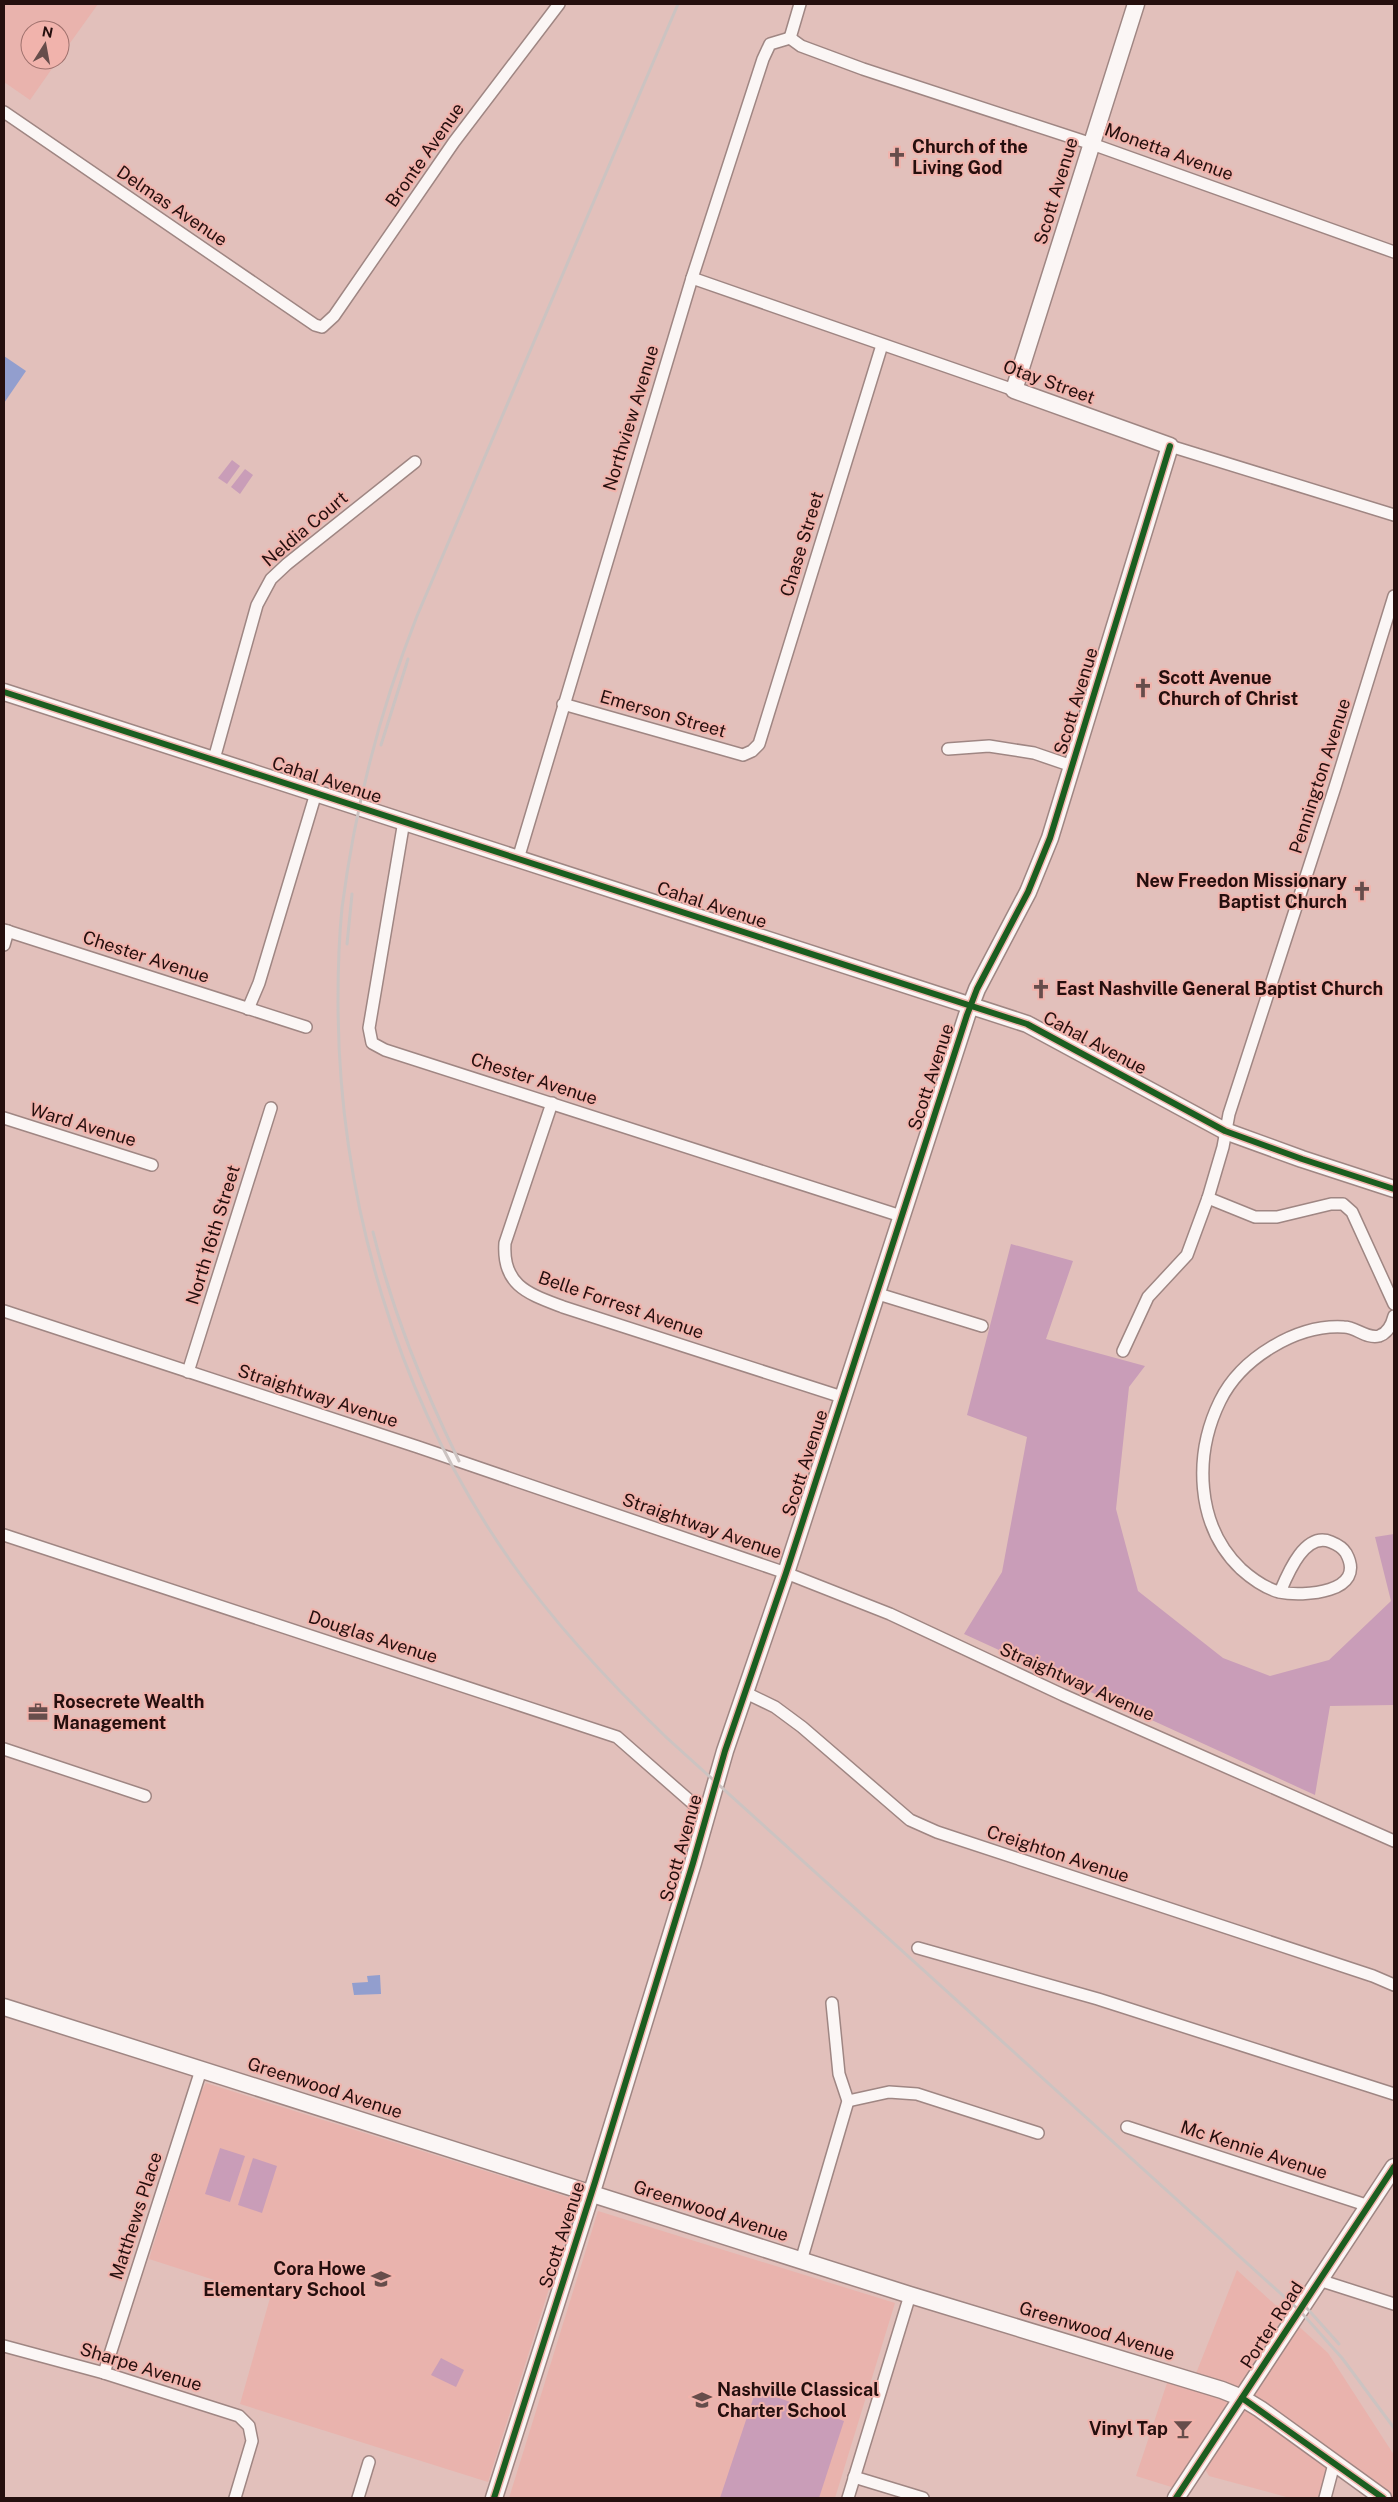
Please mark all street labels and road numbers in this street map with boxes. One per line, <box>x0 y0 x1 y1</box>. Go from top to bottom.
street label: Bronte Avenue <box>381 99 468 211</box>
street label: Monetta Avenue <box>1102 119 1236 185</box>
street label: Scott Avenue <box>1029 135 1082 247</box>
street label: Delmas Avenue <box>113 161 232 250</box>
street label: Northview Avenue <box>598 342 663 493</box>
street label: Otay Street <box>1000 355 1098 408</box>
street label: Neldia Court <box>258 487 352 570</box>
street label: Chase Street <box>776 489 827 599</box>
street label: Scott Avenue <box>1049 645 1102 757</box>
street label: Emerson Street <box>598 685 729 742</box>
street label: Pennington Avenue <box>1285 696 1355 856</box>
street label: Cahal Avenue <box>270 752 385 807</box>
street label: Cahal Avenue <box>655 877 770 932</box>
street label: Chester Avenue <box>80 926 212 987</box>
street label: Cahal Avenue <box>1040 1006 1151 1079</box>
street label: Scott Avenue <box>903 1021 958 1133</box>
street label: Chester Avenue <box>468 1048 600 1109</box>
street label: Ward Avenue <box>27 1098 139 1151</box>
street label: North 16th Street <box>181 1162 244 1307</box>
street label: Belle Forrest Avenue <box>536 1266 707 1343</box>
street label: Straightway Avenue <box>235 1360 401 1431</box>
street label: Scott Avenue <box>777 1407 832 1519</box>
street label: Straightway Avenue <box>620 1488 785 1563</box>
street label: Douglas Avenue <box>306 1606 440 1667</box>
street label: Straightway Avenue <box>997 1638 1158 1725</box>
street label: Scott Avenue <box>655 1792 706 1904</box>
street label: Creighton Avenue <box>984 1821 1132 1886</box>
street label: Greenwood Avenue <box>245 2053 405 2122</box>
street label: Mc Kennie Avenue <box>1178 2116 1330 2183</box>
street label: Matthews Place <box>105 2149 166 2282</box>
street label: Greenwood Avenue <box>631 2176 791 2245</box>
street label: Scott Avenue <box>534 2179 589 2291</box>
street label: Porter Road <box>1236 2277 1307 2372</box>
street label: Greenwood Avenue <box>1017 2297 1178 2364</box>
street label: Sharpe Avenue <box>78 2338 205 2395</box>

